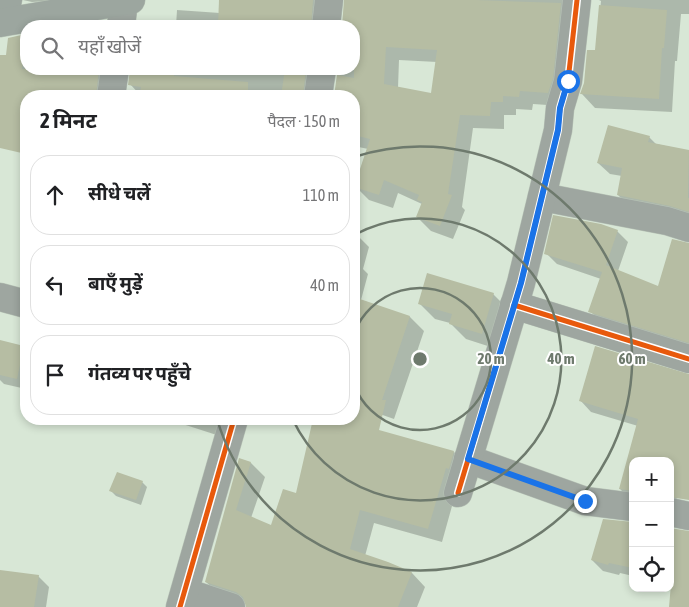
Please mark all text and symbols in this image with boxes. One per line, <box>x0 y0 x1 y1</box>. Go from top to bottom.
search box <box>20 20 360 75</box>
icon: search <box>38 34 66 62</box>
text: यहाँ खोजें <box>78 35 141 57</box>
route start <box>557 70 580 93</box>
text: 2 मिनट <box>40 108 97 132</box>
text: पैदल · 150 m <box>267 112 340 130</box>
icon: ahead <box>41 181 69 209</box>
text: सीधे चलें <box>88 182 151 204</box>
text: 110 m <box>303 186 339 204</box>
icon: left <box>41 271 69 299</box>
text: बाएँ मुड़ें <box>88 272 143 294</box>
text: 40 m <box>310 276 339 294</box>
centre of rings <box>411 350 429 368</box>
text: 20 m <box>478 350 505 367</box>
text: 40 m <box>547 350 575 367</box>
text: 60 m <box>619 350 646 367</box>
icon: arrive <box>41 361 69 389</box>
text: गंतव्य पर पहुँचे <box>88 362 191 384</box>
map controls <box>629 457 674 592</box>
button: + <box>629 457 674 502</box>
route end <box>574 490 597 513</box>
button: − <box>629 502 674 547</box>
button: locate <box>629 547 674 592</box>

